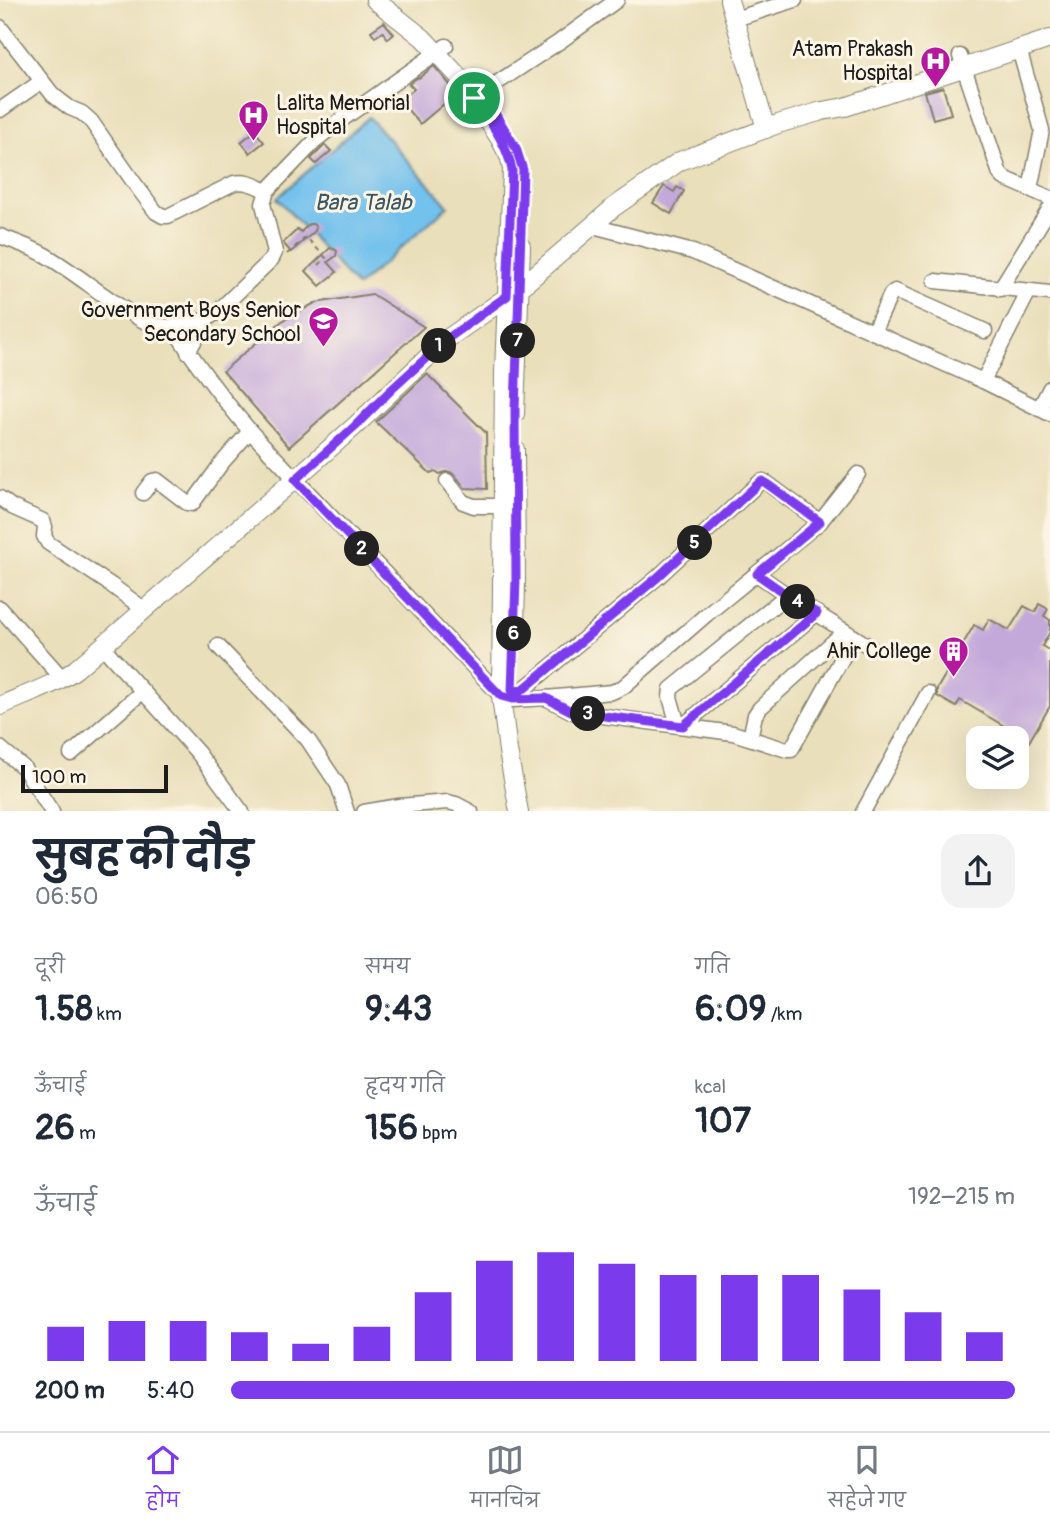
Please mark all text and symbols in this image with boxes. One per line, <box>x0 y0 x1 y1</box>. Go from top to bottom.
place label: Atam Prakash Hospital <box>792 36 913 87</box>
hospital icon: Atam Prakash Hospital <box>919 44 953 88</box>
pin <box>444 68 504 128</box>
icon: arrive <box>455 79 493 117</box>
place label: Lalita Memorial Hospital <box>276 90 410 141</box>
hospital icon: Lalita Memorial Hospital <box>236 98 270 142</box>
water label: Bara Talab <box>314 188 413 217</box>
place label: Government Boys Senior Secondary School <box>81 297 302 348</box>
school or university icon: Government Boys Senior Secondary School <box>307 305 341 349</box>
pin: 7 <box>500 324 536 358</box>
pin: 1 <box>422 328 457 364</box>
text: 7 <box>512 328 523 352</box>
text: 1 <box>435 333 442 357</box>
pin: 5 <box>678 526 712 560</box>
text: 5 <box>689 530 700 554</box>
pin: 2 <box>344 532 380 566</box>
text: 2 <box>356 536 367 560</box>
pin: 4 <box>780 584 816 620</box>
text: 4 <box>792 589 803 613</box>
pin: 6 <box>496 616 532 652</box>
text: 6 <box>508 621 519 645</box>
building icon: Ahir College <box>937 634 971 678</box>
place label: Ahir College <box>826 638 932 665</box>
pin: 3 <box>570 696 606 732</box>
text: 3 <box>582 701 593 725</box>
map controls <box>966 726 1029 789</box>
button: layers <box>966 726 1029 789</box>
scale bar <box>21 762 168 794</box>
text: 100 m <box>32 765 86 789</box>
text: सुबह की दौड़ <box>35 832 253 880</box>
button: share <box>941 834 1015 908</box>
text: 06:50 <box>35 882 98 911</box>
text: दूरी <box>35 955 65 979</box>
text: समय <box>365 955 410 979</box>
text: गति <box>695 955 730 979</box>
text: 1.58 <box>35 987 93 1031</box>
text: 9:43 <box>365 987 432 1031</box>
text: 6:09 <box>695 987 767 1031</box>
text: km <box>93 1002 122 1026</box>
text: /km <box>767 1002 802 1026</box>
text: ऊँचाई <box>35 1074 86 1098</box>
text: हृदय गति <box>365 1074 445 1098</box>
text: kcal <box>695 1075 726 1099</box>
text: 107 <box>695 1099 751 1143</box>
text: 26 <box>35 1106 75 1150</box>
text: 156 <box>365 1106 418 1150</box>
text: m <box>75 1121 96 1145</box>
text: bpm <box>418 1121 457 1145</box>
text: 192–215 m <box>908 1182 1015 1211</box>
text: ऊँचाई <box>35 1189 97 1218</box>
text: 200 m <box>35 1376 105 1405</box>
text: 5:40 <box>147 1376 195 1405</box>
tab: होम <box>144 1441 182 1521</box>
tab: मानचित्र <box>470 1441 540 1521</box>
tab: सहेजे गए <box>828 1441 906 1521</box>

